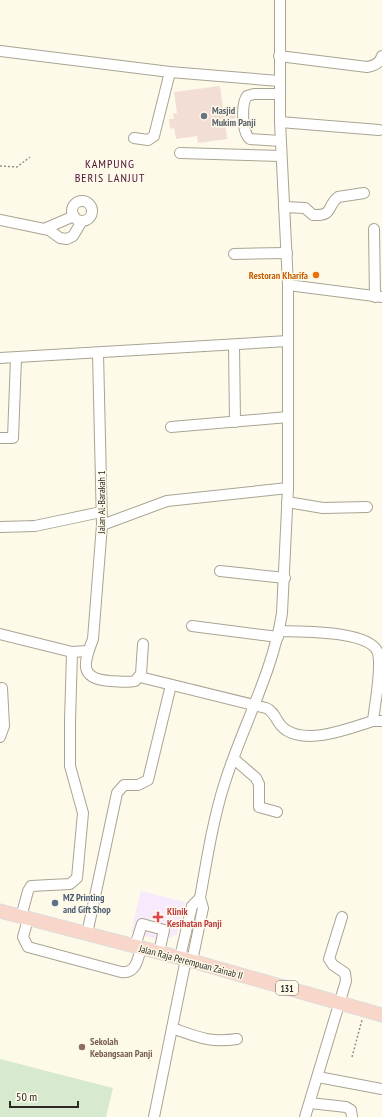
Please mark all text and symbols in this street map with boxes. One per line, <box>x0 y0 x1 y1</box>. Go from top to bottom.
place label: Masjid Mukim Panji <box>212 104 256 129</box>
marker: Masjid Mukim Panji <box>199 111 209 121</box>
district label: KAMPUNG BERIS LANJUT <box>75 156 145 185</box>
place label: Restoran Kharifa <box>249 269 308 282</box>
marker: Restoran Kharifa <box>311 270 321 280</box>
street label: Jalan Al-Barakah 1 <box>95 470 108 535</box>
place label: MZ Printing and Gift Shop <box>63 891 111 916</box>
marker: MZ Printing and Gift Shop <box>50 898 60 908</box>
place label: Klinik Kesihatan Panji <box>167 905 222 930</box>
marker: Klinik Kesihatan Panji <box>152 911 164 923</box>
street label: Jalan Raja Perempuan Zainab II <box>137 942 244 982</box>
road number: 131 <box>276 981 298 995</box>
place label: Sekolah Kebangsaan Panji <box>90 1035 153 1060</box>
marker: Sekolah Kebangsaan Panji <box>77 1042 87 1052</box>
scale bar <box>10 1083 78 1109</box>
text: 50 m <box>16 1089 37 1104</box>

